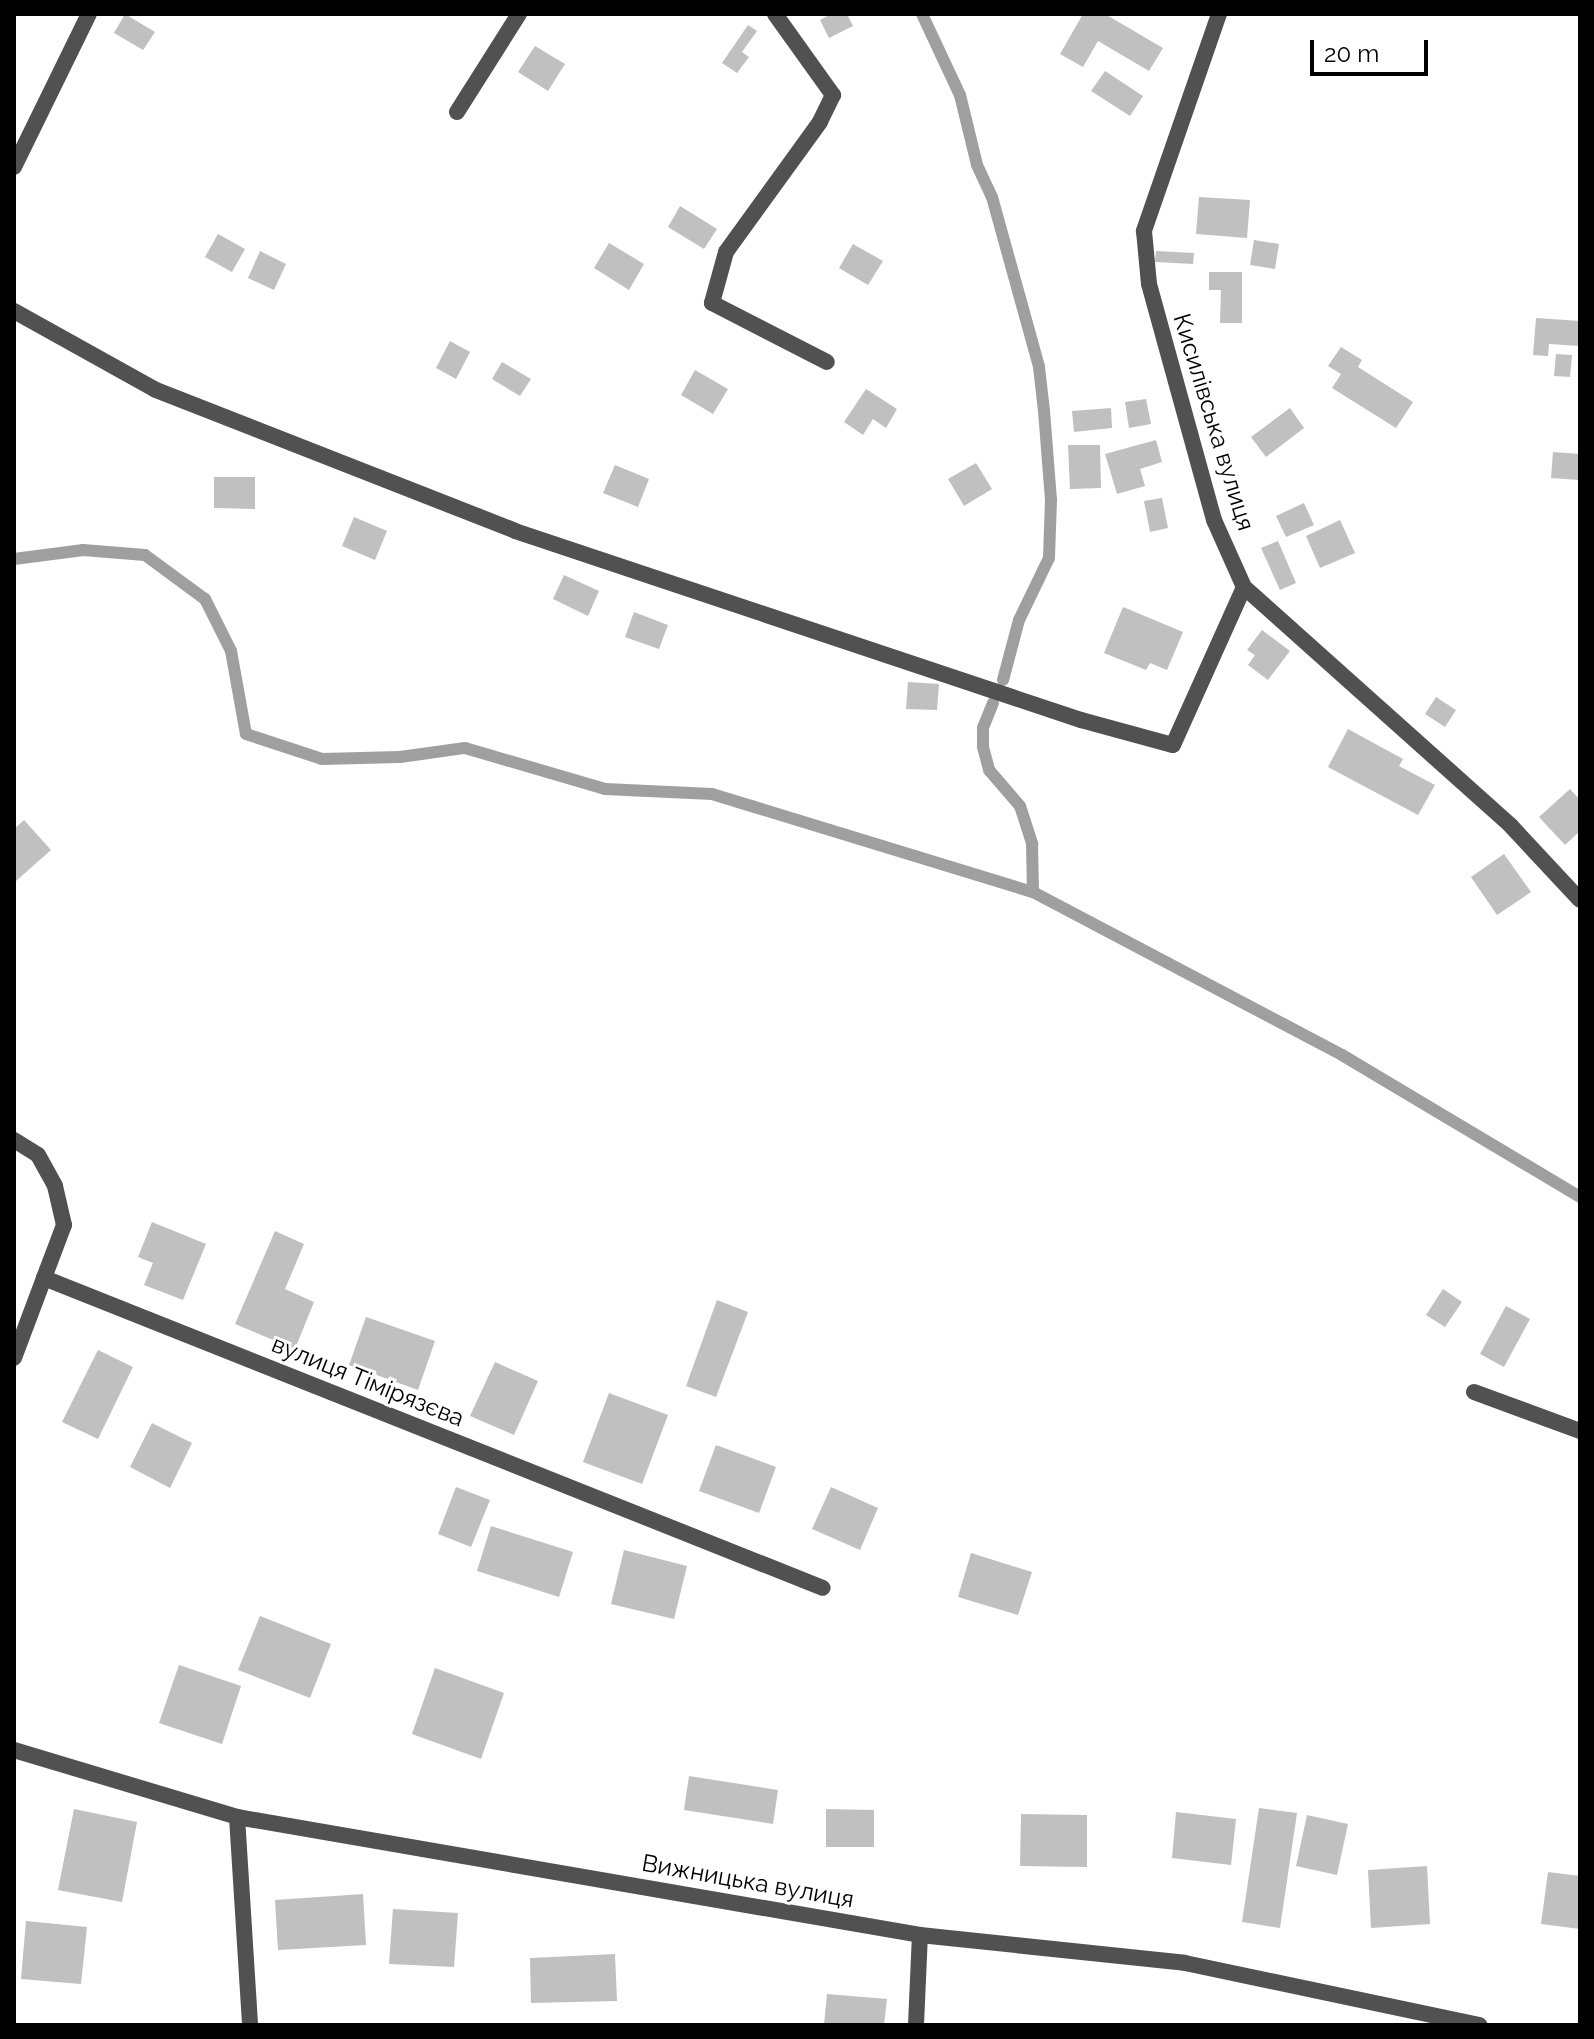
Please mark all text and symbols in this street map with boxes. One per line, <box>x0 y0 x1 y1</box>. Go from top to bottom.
scale bar <box>1314 24 1432 74</box>
text: 20 m <box>1324 39 1379 68</box>
street label: Кисилівська вулиця <box>1167 310 1261 534</box>
street label: вулиця Тімірязєва <box>267 1329 469 1433</box>
street label: Вижницька вулиця <box>640 1848 856 1914</box>

